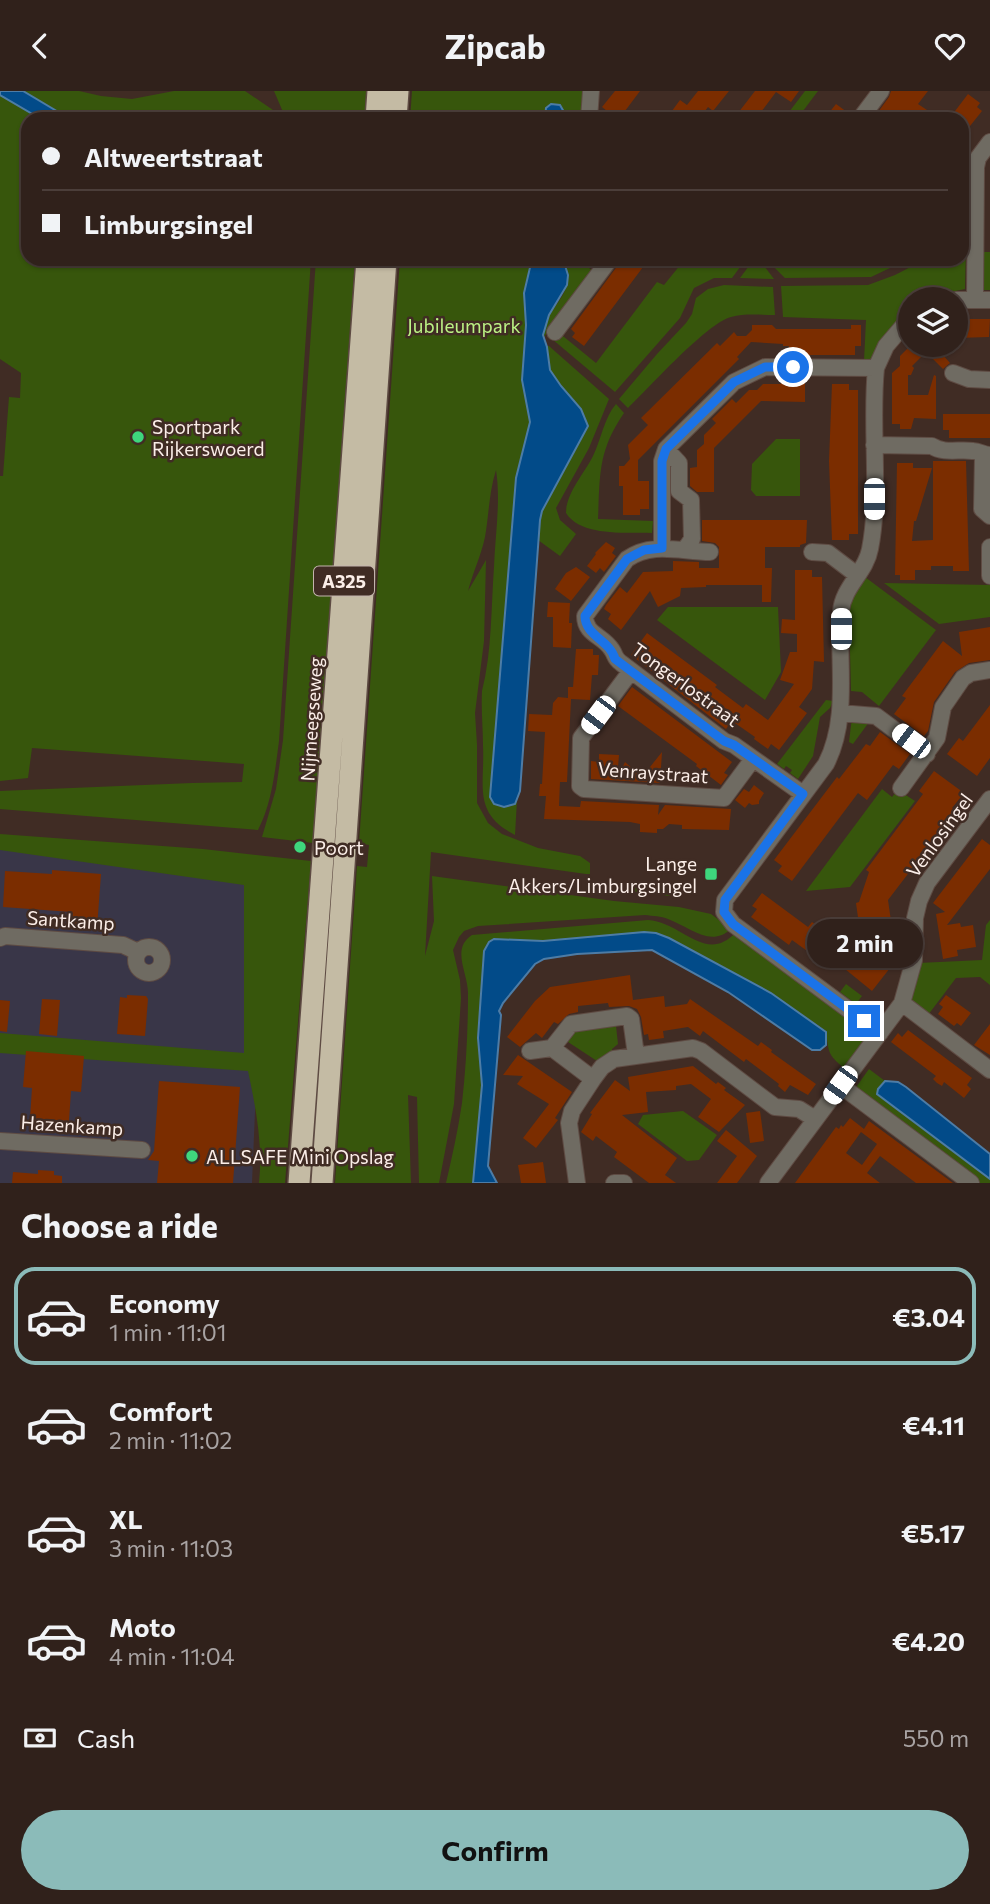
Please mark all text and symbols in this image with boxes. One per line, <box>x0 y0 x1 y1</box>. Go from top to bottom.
text: Zipcab <box>444 26 546 66</box>
icon: back <box>21 27 59 65</box>
icon: heart <box>931 27 969 65</box>
text: Altweertstraat <box>84 141 263 172</box>
text: Limburgsingel <box>84 208 253 239</box>
map controls <box>898 287 968 357</box>
button: layers <box>898 287 968 357</box>
park label: Jubileumpark <box>407 314 521 337</box>
route start <box>777 351 809 383</box>
place label: Sportpark Rijkerswoerd <box>152 415 265 460</box>
marker: Sportpark Rijkerswoerd <box>130 429 146 445</box>
car <box>864 478 885 520</box>
road number: A325 <box>314 567 374 595</box>
car <box>831 608 852 650</box>
street label: Tongerlostraat <box>627 637 745 731</box>
street label: Nijmeegseweg <box>295 656 327 782</box>
car <box>577 692 620 738</box>
car <box>888 720 935 762</box>
street label: Venraystraat <box>597 757 709 787</box>
street label: Venlosingel <box>901 789 977 881</box>
place label: Poort <box>314 836 364 859</box>
marker: Poort <box>292 839 308 855</box>
place label: Lange Akkers/Limburgsingel <box>508 852 697 897</box>
marker: Lange Akkers/Limburgsingel <box>703 866 719 882</box>
street label: Santkamp <box>26 905 116 935</box>
callout: 2 min <box>806 919 922 969</box>
text: 2 min <box>836 929 894 957</box>
route end <box>848 1005 880 1037</box>
car <box>820 1062 861 1108</box>
street label: Hazenkamp <box>20 1110 124 1140</box>
place label: ALLSAFE Mini Opslag <box>206 1145 394 1168</box>
marker: ALLSAFE Mini Opslag <box>184 1148 200 1164</box>
text: Choose a ride <box>21 1205 218 1245</box>
icon: car <box>25 1285 88 1348</box>
text: Economy <box>109 1287 220 1318</box>
text: €3.04 <box>892 1301 965 1332</box>
text: 1 min · 11:01 <box>109 1318 227 1346</box>
icon: car <box>25 1393 88 1456</box>
text: Comfort <box>109 1395 212 1426</box>
text: €4.11 <box>902 1409 965 1440</box>
text: 2 min · 11:02 <box>109 1426 232 1454</box>
icon: car <box>25 1501 88 1564</box>
text: XL <box>109 1503 143 1534</box>
text: €5.17 <box>901 1517 965 1548</box>
text: 3 min · 11:03 <box>109 1534 233 1562</box>
icon: car <box>25 1609 88 1672</box>
text: Moto <box>109 1611 176 1642</box>
text: €4.20 <box>892 1625 965 1656</box>
text: 4 min · 11:04 <box>109 1642 235 1670</box>
icon: cash <box>21 1719 59 1757</box>
text: Cash <box>77 1722 135 1753</box>
text: 550 m <box>903 1724 969 1752</box>
button: Confirm <box>21 1810 969 1890</box>

